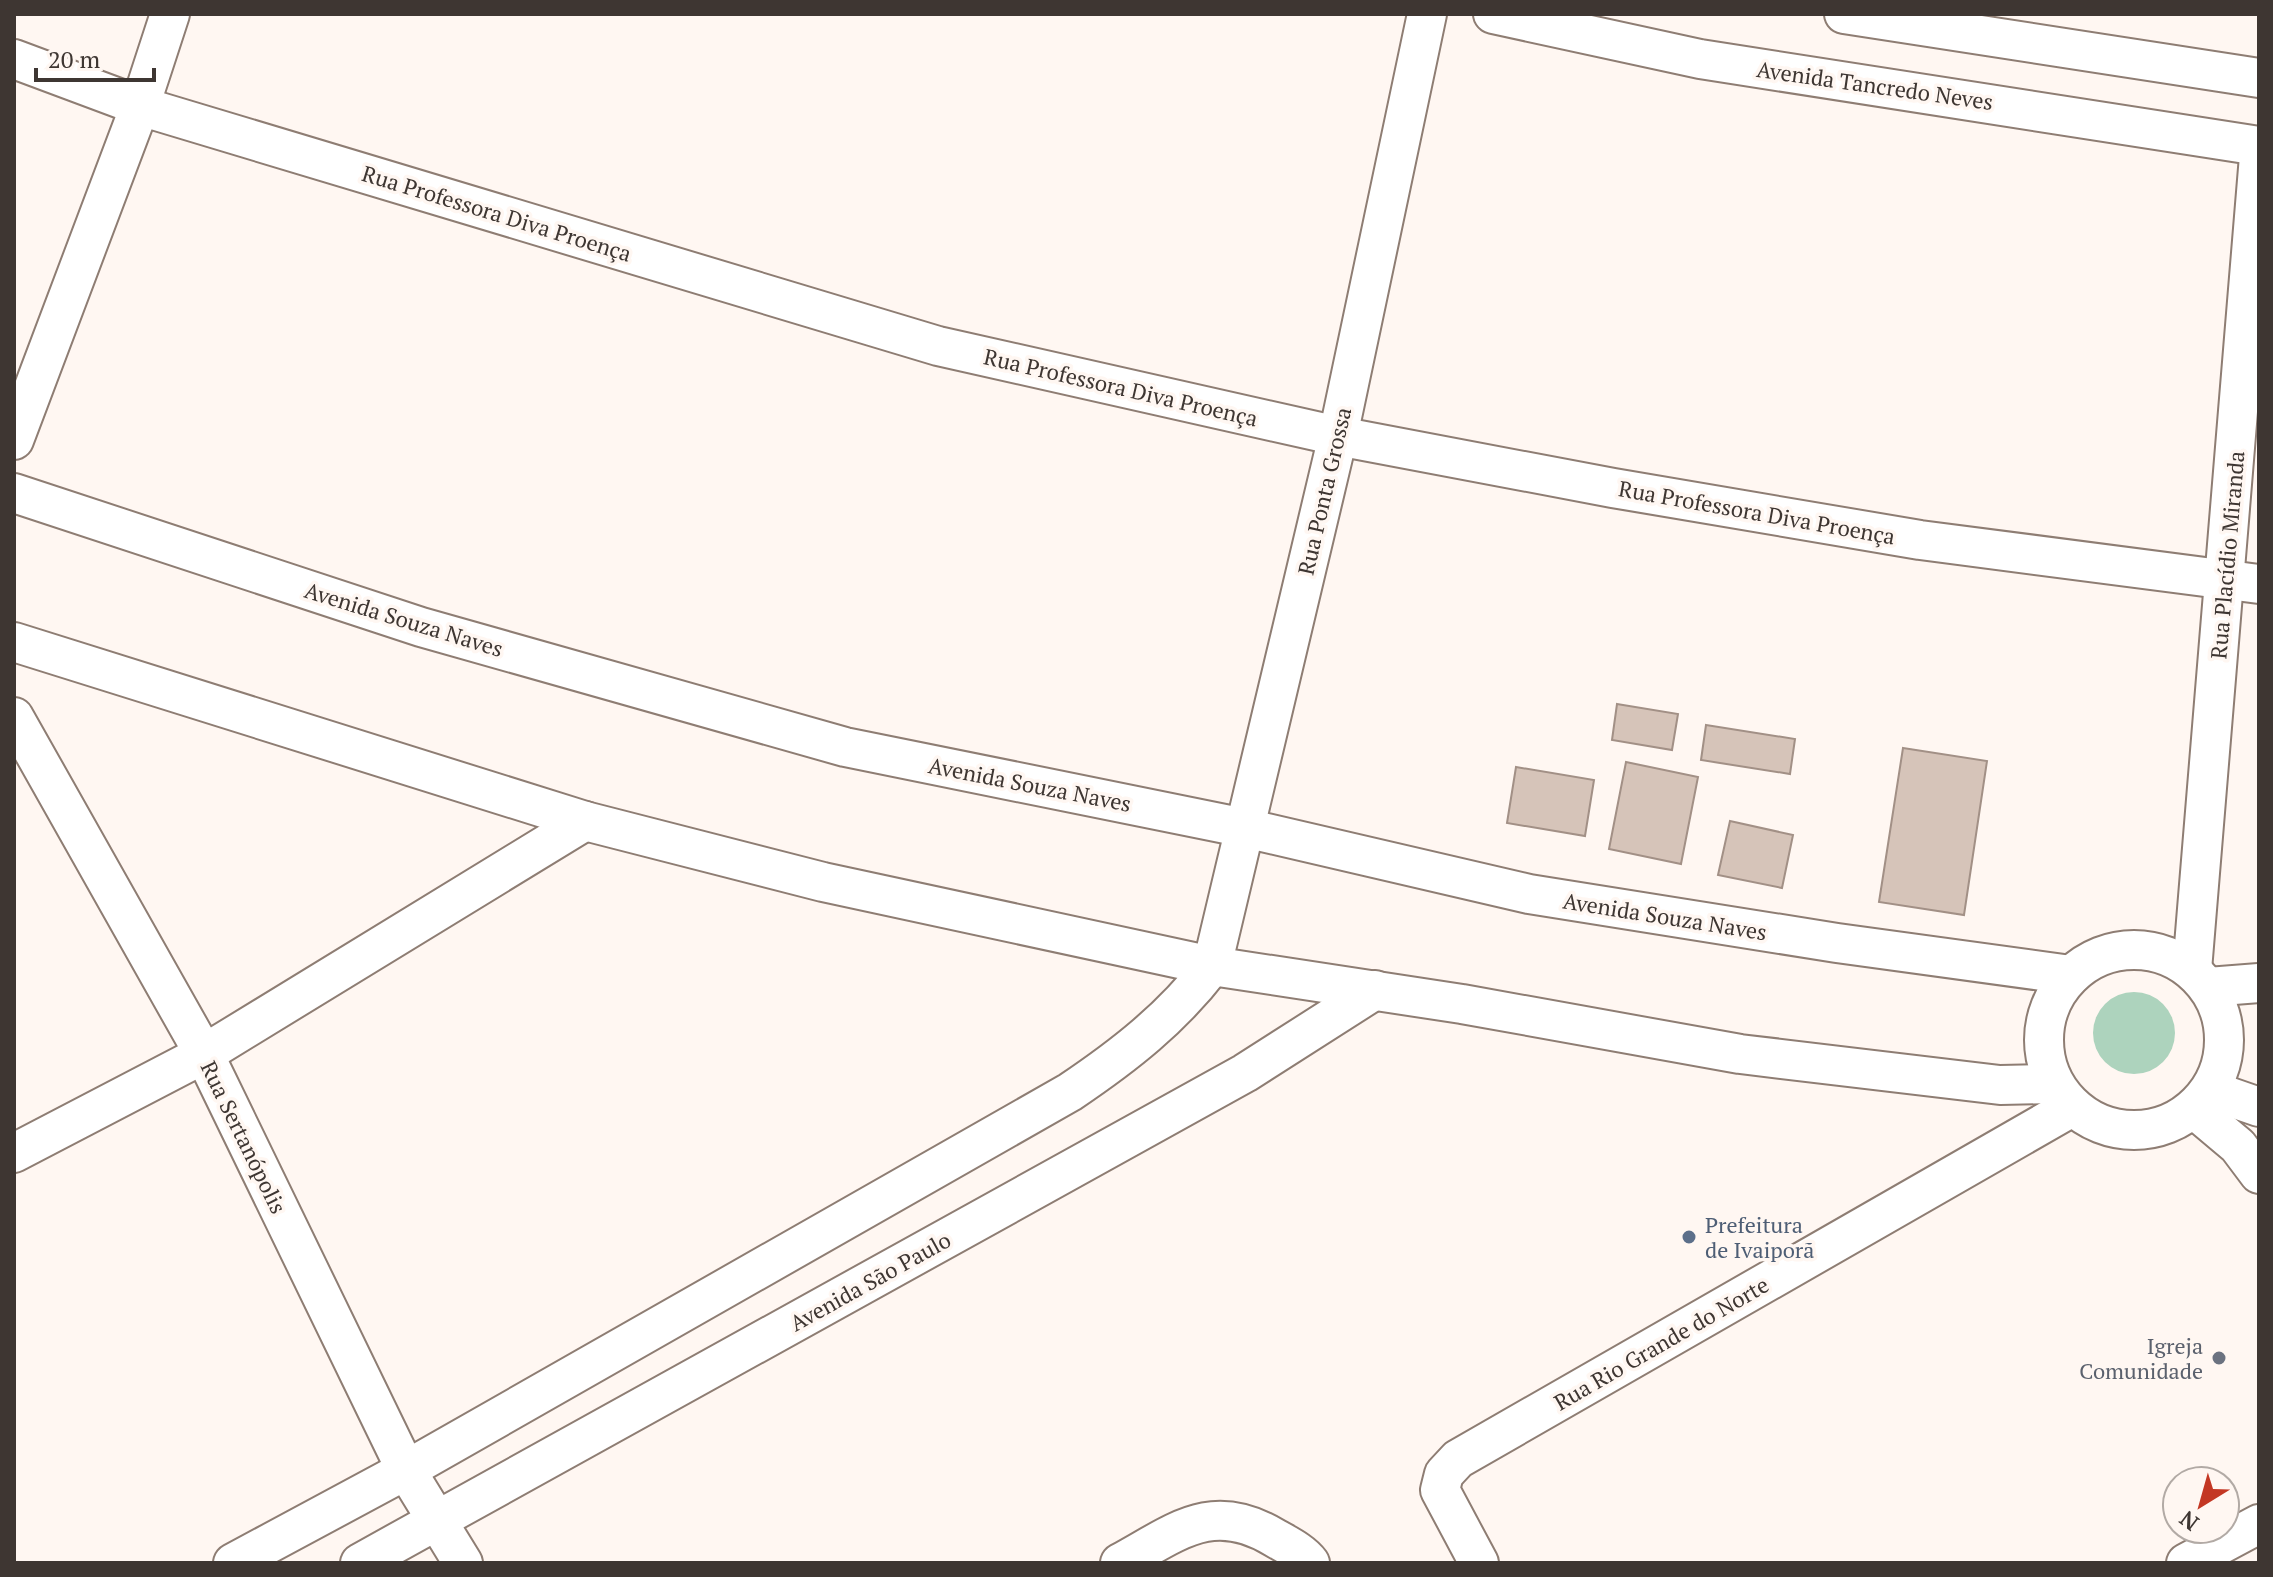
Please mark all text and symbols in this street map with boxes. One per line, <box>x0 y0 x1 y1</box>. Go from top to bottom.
scale bar <box>36 32 154 82</box>
text: 20 m <box>48 43 100 75</box>
street label: Avenida Tancredo Neves <box>1755 54 1995 116</box>
street label: Rua Professora Diva Proença <box>359 158 635 268</box>
street label: Rua Professora Diva Proença <box>981 341 1261 433</box>
street label: Rua Ponta Grossa <box>1291 404 1357 578</box>
street label: Rua Placídio Miranda <box>2203 450 2251 660</box>
street label: Rua Professora Diva Proença <box>1617 473 1897 551</box>
street label: Avenida Souza Naves <box>301 575 507 663</box>
street label: Avenida Souza Naves <box>926 750 1134 818</box>
street label: Avenida Souza Naves <box>1561 886 1769 946</box>
street label: Rua Sertanópolis <box>195 1056 293 1218</box>
place label: Prefeitura de Ivaiporã <box>1705 1210 1814 1264</box>
street label: Avenida São Paulo <box>784 1225 956 1337</box>
marker: Prefeitura de Ivaiporã <box>1680 1228 1698 1246</box>
street label: Rua Rio Grande do Norte <box>1548 1270 1774 1416</box>
place label: Igreja Comunidade <box>2079 1331 2203 1385</box>
marker: Igreja Comunidade <box>2210 1349 2228 1367</box>
north arrow <box>2161 1465 2241 1545</box>
text: N <box>2173 1505 2204 1538</box>

